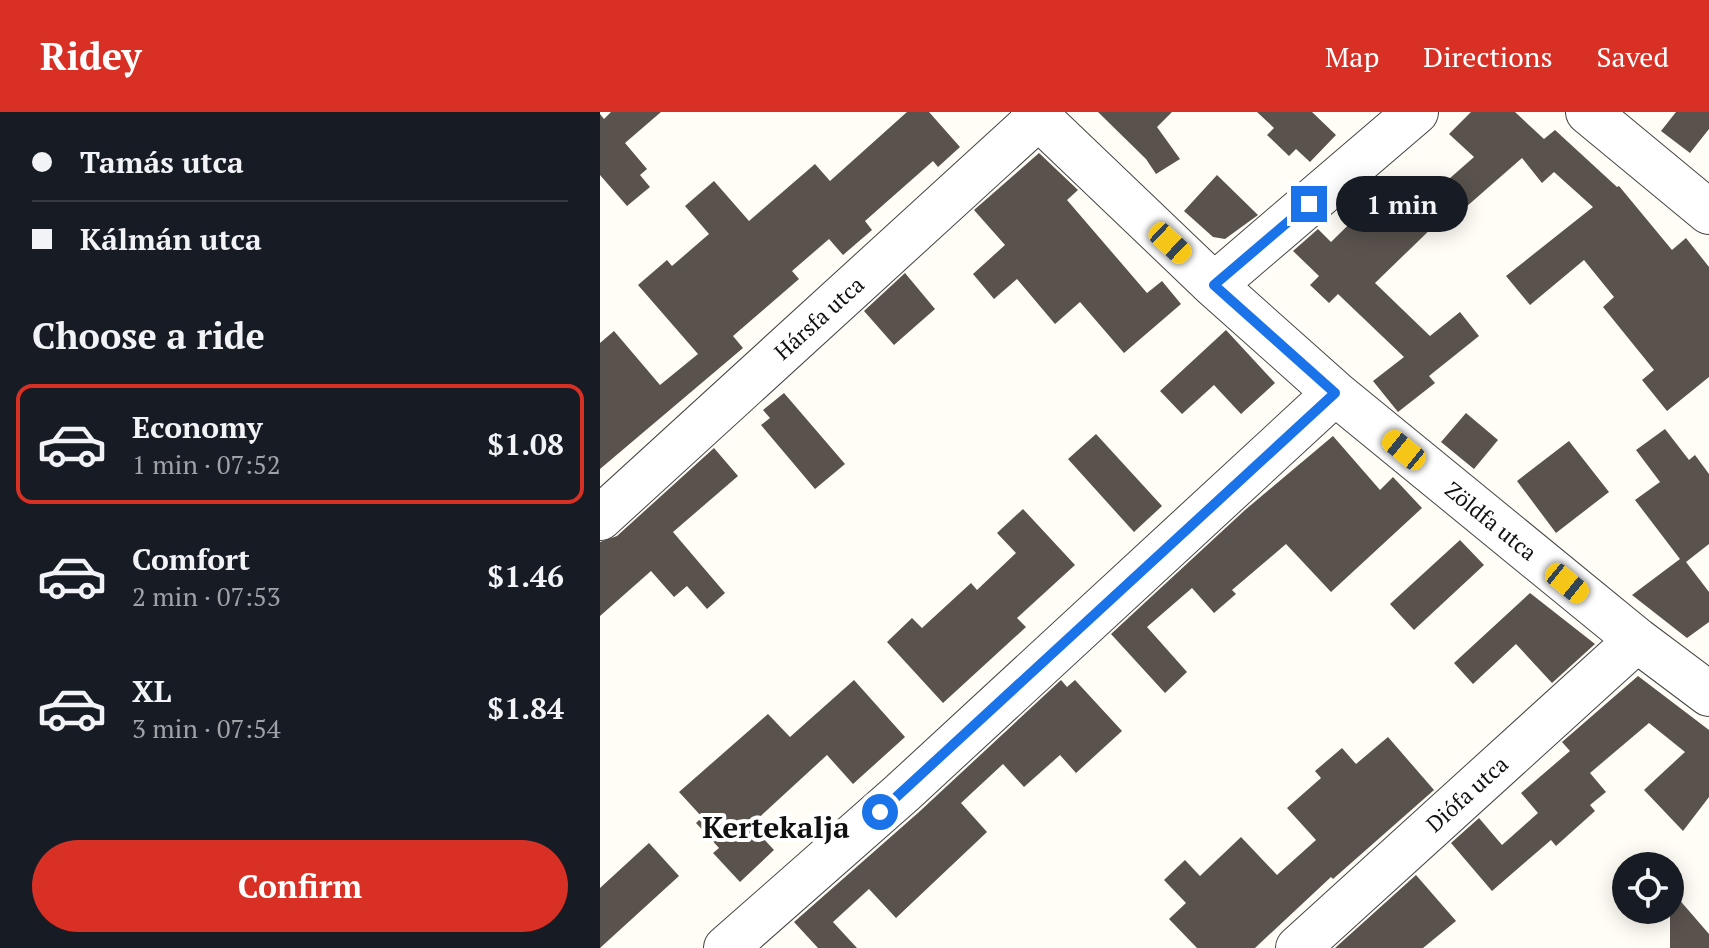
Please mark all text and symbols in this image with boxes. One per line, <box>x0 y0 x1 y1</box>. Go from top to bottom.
text: Ridey <box>40 31 142 81</box>
text: Map <box>1325 38 1379 75</box>
text: Directions <box>1423 38 1553 75</box>
text: Saved <box>1597 38 1669 75</box>
text: Tamás utca <box>80 142 244 182</box>
callout: 1 min <box>1337 176 1469 232</box>
route end <box>1291 186 1327 222</box>
text: 1 min <box>1366 187 1438 221</box>
car <box>1144 218 1196 268</box>
text: Kálmán utca <box>80 219 262 259</box>
street label: Hársfa utca <box>768 270 870 366</box>
text: Choose a ride <box>32 312 265 359</box>
text: Economy <box>132 407 263 447</box>
icon: car <box>36 408 108 480</box>
text: $1.08 <box>487 424 564 464</box>
car <box>1378 426 1430 474</box>
text: 1 min · 07:52 <box>132 447 281 481</box>
street label: Zöldfa utca <box>1439 475 1543 567</box>
text: Comfort <box>132 539 250 579</box>
icon: car <box>36 540 108 612</box>
text: $1.46 <box>487 556 564 596</box>
car <box>1541 559 1593 607</box>
text: 2 min · 07:53 <box>132 579 281 613</box>
text: XL <box>132 671 171 711</box>
icon: car <box>36 672 108 744</box>
text: $1.84 <box>487 688 564 728</box>
text: 3 min · 07:54 <box>132 711 281 745</box>
street label: Diófa utca <box>1420 749 1514 838</box>
route start <box>862 794 898 830</box>
district label: Kertekalja <box>702 807 850 847</box>
button: Confirm <box>32 840 568 932</box>
map controls <box>1612 852 1684 924</box>
button: locate <box>1612 852 1684 924</box>

